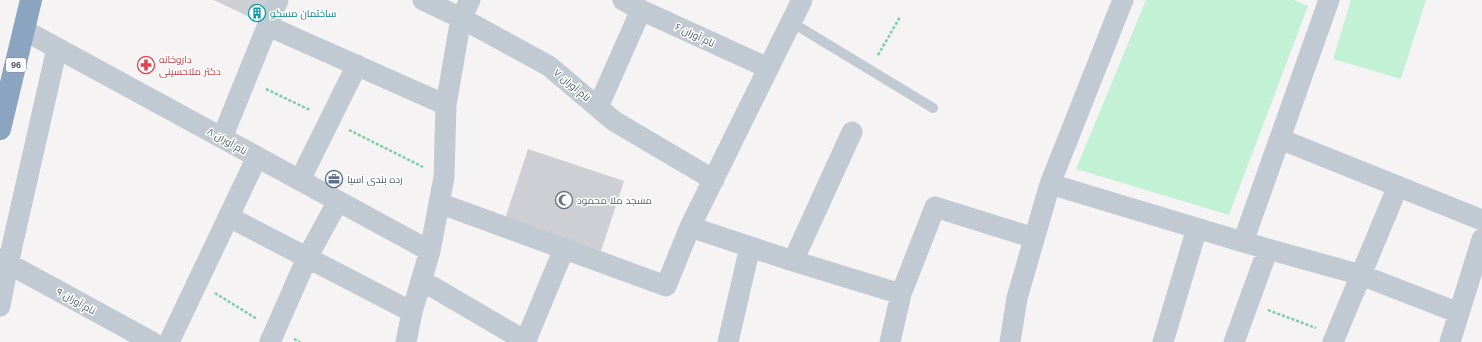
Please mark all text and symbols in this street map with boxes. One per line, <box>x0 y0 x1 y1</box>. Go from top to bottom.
building icon: ساختمان مسکو <box>247 3 267 23</box>
place label: ساختمان مسکو <box>270 8 336 20</box>
street label: نام آوران ۶ <box>673 21 717 51</box>
place label: داروخانه دکتر ملاحسینی <box>159 54 221 78</box>
pharmacy icon: داروخانه دکتر ملاحسینی <box>136 55 156 75</box>
road number: 96 <box>6 58 26 72</box>
street label: نام آوران ۷ <box>550 67 592 105</box>
street label: نام آوران ۸ <box>204 126 249 158</box>
office icon: رده بندی آسیا <box>324 169 344 189</box>
place label: رده بندی آسیا <box>347 174 403 186</box>
mosque icon: مسجد ملا محمود <box>554 190 574 210</box>
place label: مسجد ملا محمود <box>577 195 652 206</box>
street label: نام آوران ۹ <box>54 286 97 318</box>

